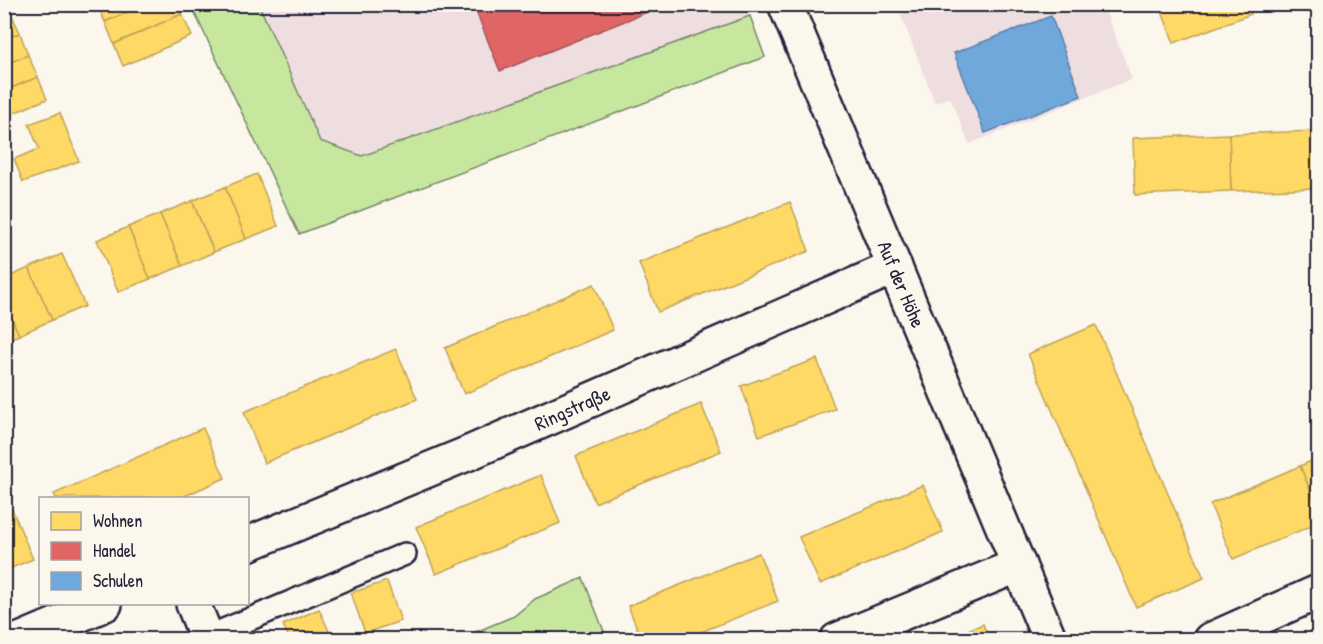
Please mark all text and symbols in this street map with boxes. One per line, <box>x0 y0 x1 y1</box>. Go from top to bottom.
street label: Auf der Höhe <box>872 237 932 331</box>
street label: Ringstraße <box>530 379 614 437</box>
legend <box>39 497 249 605</box>
text: Wohnen <box>93 508 142 533</box>
text: Handel <box>93 538 136 563</box>
text: Schulen <box>93 568 143 593</box>

